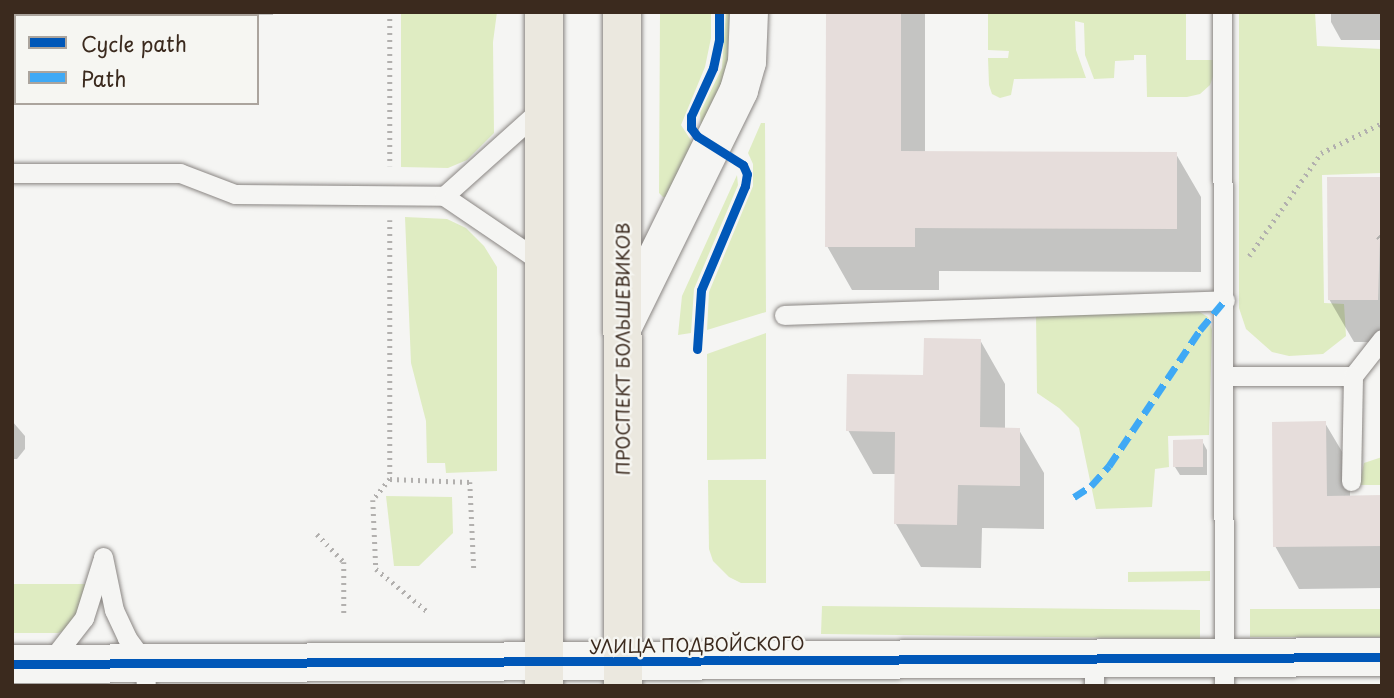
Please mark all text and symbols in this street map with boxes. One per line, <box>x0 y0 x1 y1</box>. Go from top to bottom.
legend <box>14 14 259 105</box>
text: Cycle path <box>81 27 187 59</box>
text: Path <box>81 62 126 94</box>
street label: ПРОСПЕКТ БОЛЬШЕВИКОВ <box>612 222 634 476</box>
street label: УЛИЦА ПОДВОЙСКОГО <box>589 632 805 658</box>

